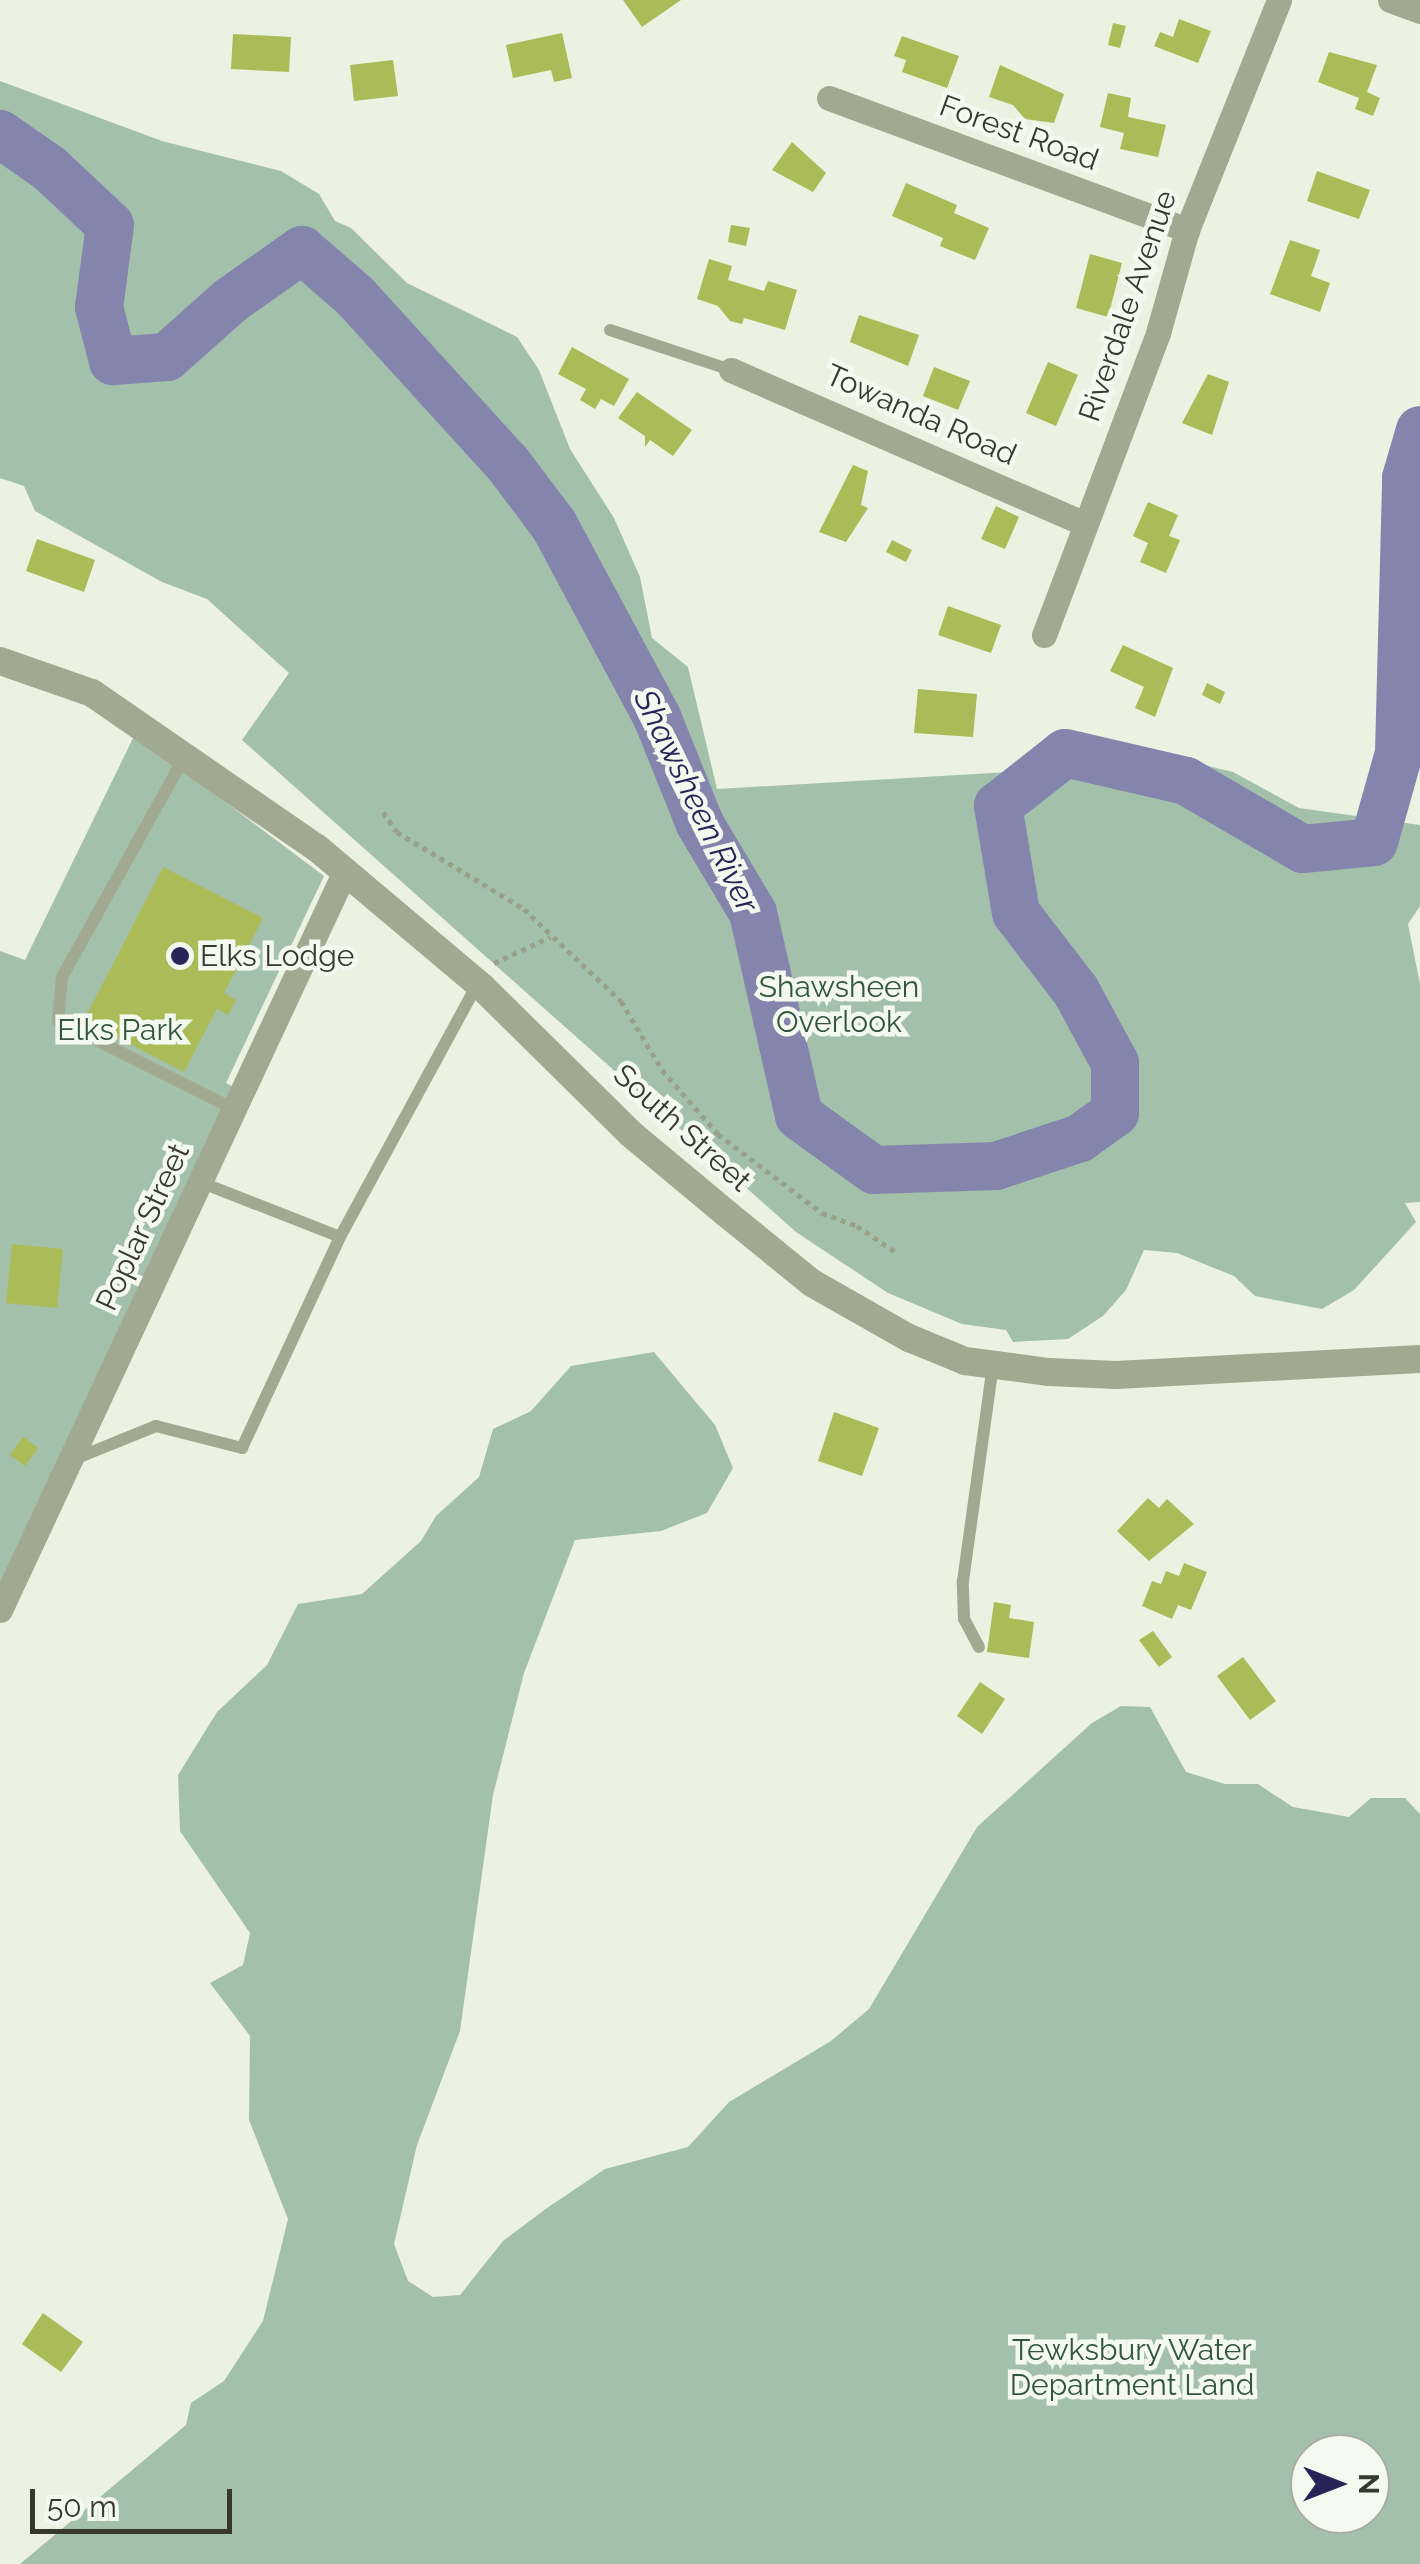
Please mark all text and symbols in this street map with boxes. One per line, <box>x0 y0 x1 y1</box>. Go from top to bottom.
street label: Forest Road <box>935 88 1103 178</box>
street label: Riverdale Avenue <box>1071 185 1185 427</box>
street label: Towanda Road <box>820 357 1022 473</box>
water label: Shawsheen River <box>626 683 766 919</box>
place label: Elks Lodge <box>200 938 354 974</box>
marker: Elks Lodge <box>169 945 191 967</box>
park label: Shawsheen Overlook <box>759 969 919 1040</box>
park label: Elks Park <box>57 1012 183 1048</box>
street label: South Street <box>606 1057 758 1199</box>
street label: Poplar Street <box>89 1138 197 1316</box>
park label: Tewksbury Water Department Land <box>1010 2332 1254 2402</box>
north arrow <box>1290 2434 1390 2534</box>
scale bar <box>35 2469 238 2531</box>
text: N <box>1352 2473 1385 2495</box>
text: 50 m <box>47 2489 117 2524</box>

